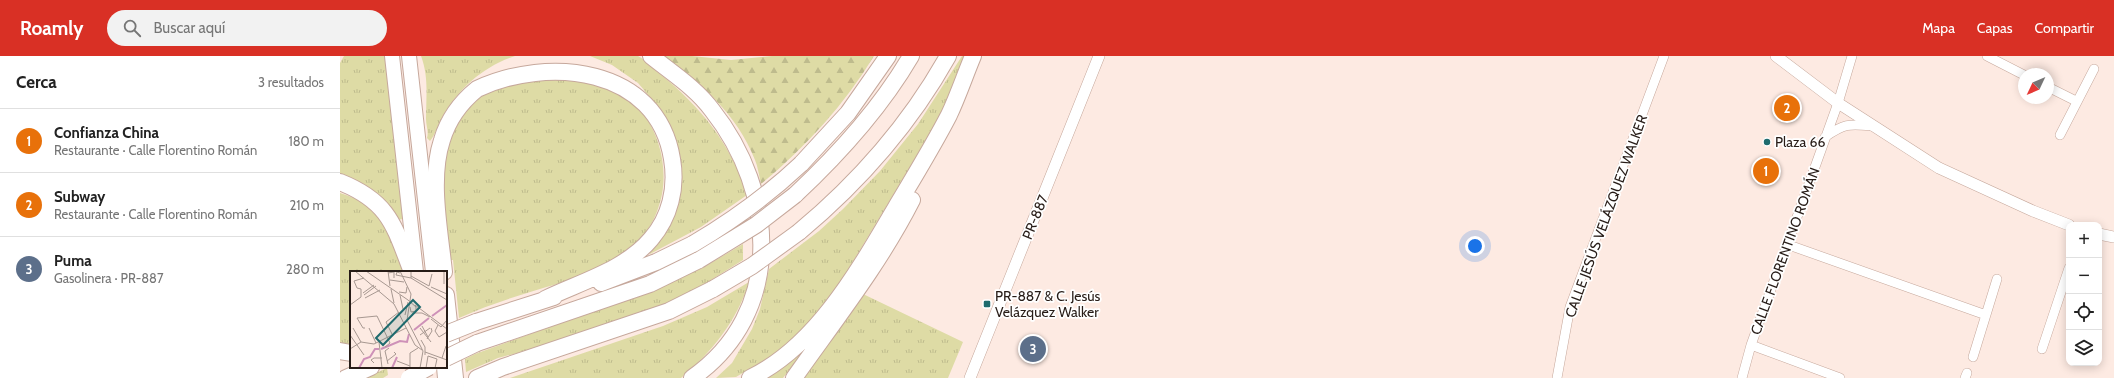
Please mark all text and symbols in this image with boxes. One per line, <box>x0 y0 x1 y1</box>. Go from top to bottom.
search box <box>107 10 387 46</box>
text: Roamly <box>20 17 83 40</box>
icon: search <box>121 17 143 39</box>
text: Buscar aquí <box>153 19 225 37</box>
text: Mapa <box>1922 19 1955 37</box>
text: Capas <box>1977 19 2013 37</box>
text: Compartir <box>2035 19 2094 37</box>
north arrow <box>2018 68 2054 104</box>
text: Cerca <box>16 72 57 92</box>
text: 3 resultados <box>258 74 324 90</box>
pin: 2 <box>1774 93 1800 123</box>
street label: CALLE JESÚS VELÁZQUEZ WALKER <box>1561 112 1651 320</box>
text: Confianza China <box>54 124 159 142</box>
text: 1 <box>27 133 31 149</box>
text: 180 m <box>288 133 324 149</box>
place label: Plaza 66 <box>1775 133 1825 151</box>
marker: Plaza 66 <box>1762 137 1772 147</box>
text: Restaurante · Calle Florentino Román <box>54 142 257 158</box>
pin: 1 <box>1753 156 1779 186</box>
street label: CALLE FLORENTINO ROMÁN <box>1746 165 1824 337</box>
text: Subway <box>54 188 105 206</box>
street label: PR-887 <box>1018 192 1052 242</box>
text: 2 <box>26 197 32 213</box>
text: 210 m <box>290 197 324 213</box>
text: Restaurante · Calle Florentino Román <box>54 206 257 222</box>
map controls <box>2066 222 2102 366</box>
button: + <box>2066 222 2102 258</box>
your location <box>1465 236 1485 256</box>
text: Puma <box>54 252 92 270</box>
button: − <box>2066 258 2102 294</box>
text: 3 <box>25 261 33 277</box>
text: 280 m <box>286 261 324 277</box>
text: Gasolinera · PR-887 <box>54 270 164 286</box>
inset map <box>350 271 447 368</box>
place label: PR-887 & C. Jesús Velázquez Walker <box>995 287 1101 321</box>
button: locate <box>2066 294 2102 330</box>
marker: PR-887 & C. Jesús Velázquez Walker <box>982 299 992 309</box>
button: layers <box>2066 330 2102 366</box>
pin: 3 <box>1020 334 1046 364</box>

